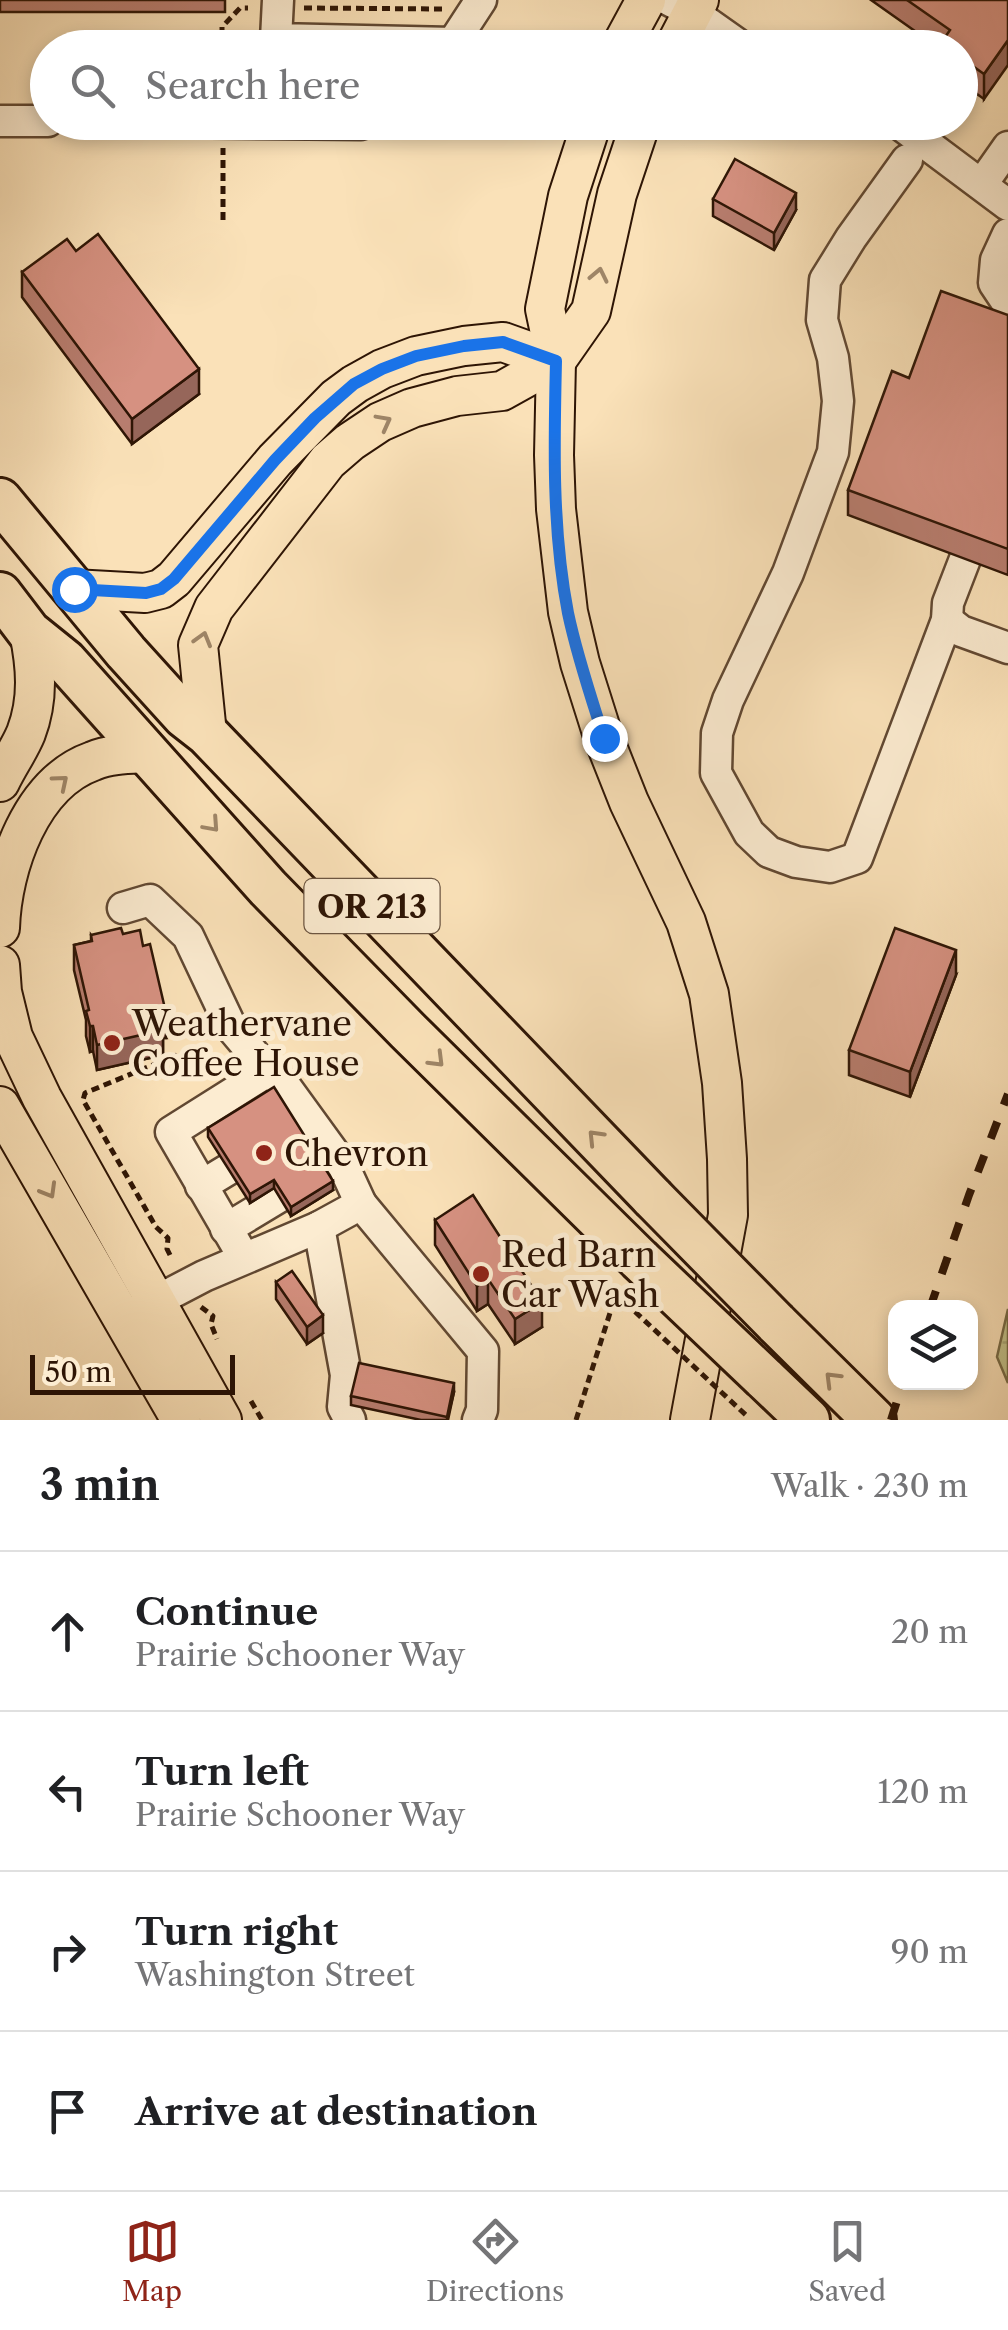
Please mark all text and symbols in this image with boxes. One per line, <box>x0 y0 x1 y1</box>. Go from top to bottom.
search box <box>30 30 978 140</box>
icon: search <box>65 58 120 113</box>
text: Search here <box>145 62 360 109</box>
one-way arrow <box>587 267 608 284</box>
one-way arrow <box>374 414 392 434</box>
route start <box>52 567 98 613</box>
one-way arrow <box>191 631 212 648</box>
route end <box>582 716 628 762</box>
one-way arrow <box>50 775 68 793</box>
one-way arrow <box>200 813 218 832</box>
road number: OR 213 <box>304 879 440 933</box>
place label: Weathervane Coffee House <box>131 1002 360 1085</box>
marker: Weathervane Coffee House <box>101 1032 123 1054</box>
one-way arrow <box>426 1048 444 1066</box>
one-way arrow <box>589 1131 607 1149</box>
place label: Chevron <box>284 1132 429 1175</box>
marker: Chevron <box>253 1142 275 1164</box>
one-way arrow <box>36 1180 56 1198</box>
place label: Red Barn Car Wash <box>501 1233 659 1316</box>
marker: Red Barn Car Wash <box>470 1263 492 1285</box>
map controls <box>888 1300 978 1390</box>
button: layers <box>888 1300 978 1390</box>
scale bar <box>30 1350 235 1394</box>
text: 50 m <box>45 1355 112 1389</box>
one-way arrow <box>826 1373 844 1391</box>
text: 3 min <box>40 1459 160 1511</box>
text: Walk · 230 m <box>771 1466 968 1505</box>
text: Continue <box>135 1588 318 1635</box>
icon: ahead <box>40 1604 95 1659</box>
text: 20 m <box>891 1612 968 1651</box>
text: Prairie Schooner Way <box>135 1635 465 1674</box>
text: Turn left <box>135 1748 309 1795</box>
icon: left <box>40 1764 95 1819</box>
text: 120 m <box>878 1772 968 1811</box>
text: Prairie Schooner Way <box>135 1795 465 1834</box>
text: Turn right <box>135 1908 338 1955</box>
icon: right <box>40 1924 95 1979</box>
text: 90 m <box>891 1932 968 1971</box>
text: Washington Street <box>135 1955 415 1994</box>
icon: arrive <box>40 2084 95 2139</box>
text: Arrive at destination <box>135 2088 538 2135</box>
tab: Map <box>122 2214 182 2308</box>
tab: Directions <box>426 2214 564 2308</box>
tab: Saved <box>808 2214 886 2308</box>

